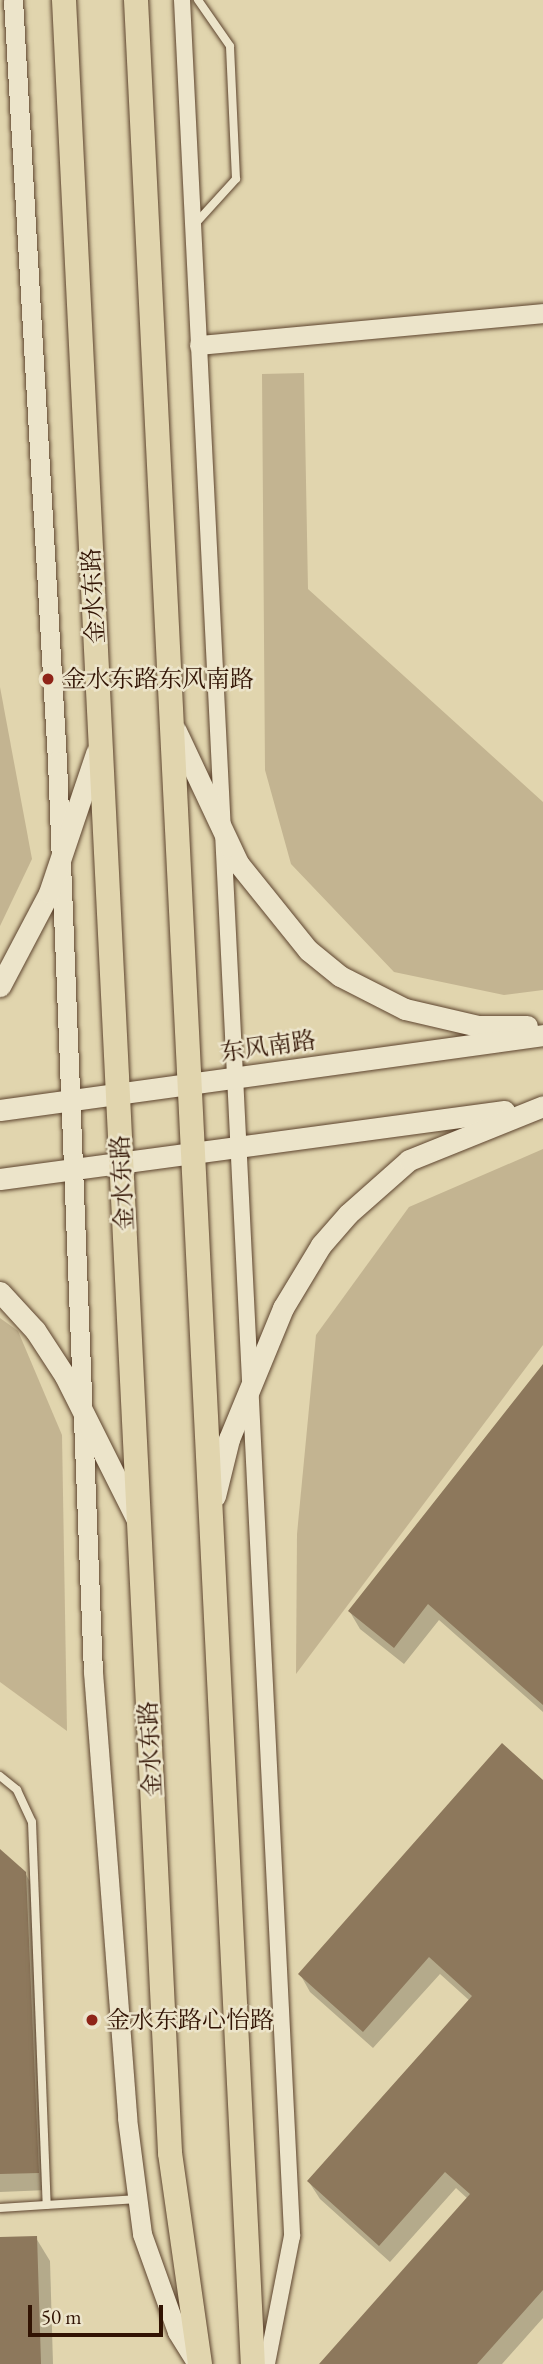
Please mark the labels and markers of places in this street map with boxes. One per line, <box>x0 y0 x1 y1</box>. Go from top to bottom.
place label: 金水东路东风南路 <box>62 665 254 693</box>
marker: 金水东路东风南路 <box>40 671 56 687</box>
place label: 金水东路心怡路 <box>106 2006 274 2034</box>
marker: 金水东路心怡路 <box>84 2012 100 2028</box>

